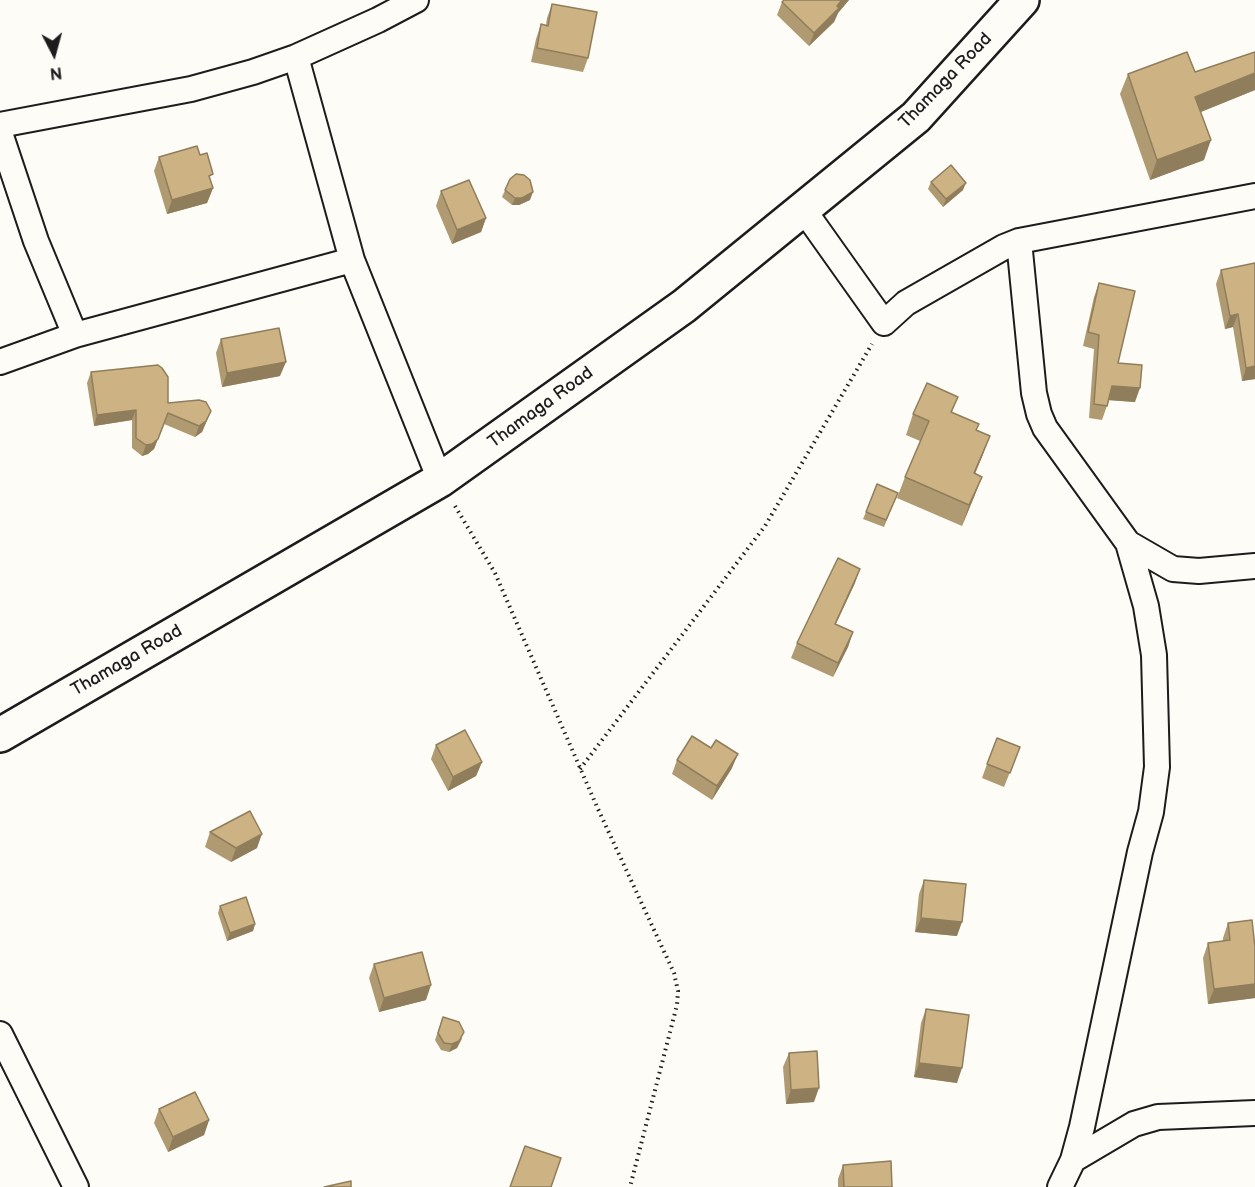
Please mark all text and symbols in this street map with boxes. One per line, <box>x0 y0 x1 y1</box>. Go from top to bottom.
north arrow <box>24 24 84 84</box>
street label: Thamaga Road <box>895 29 997 133</box>
text: N <box>49 62 63 82</box>
street label: Thamaga Road <box>484 363 598 453</box>
street label: Thamaga Road <box>68 621 186 701</box>

